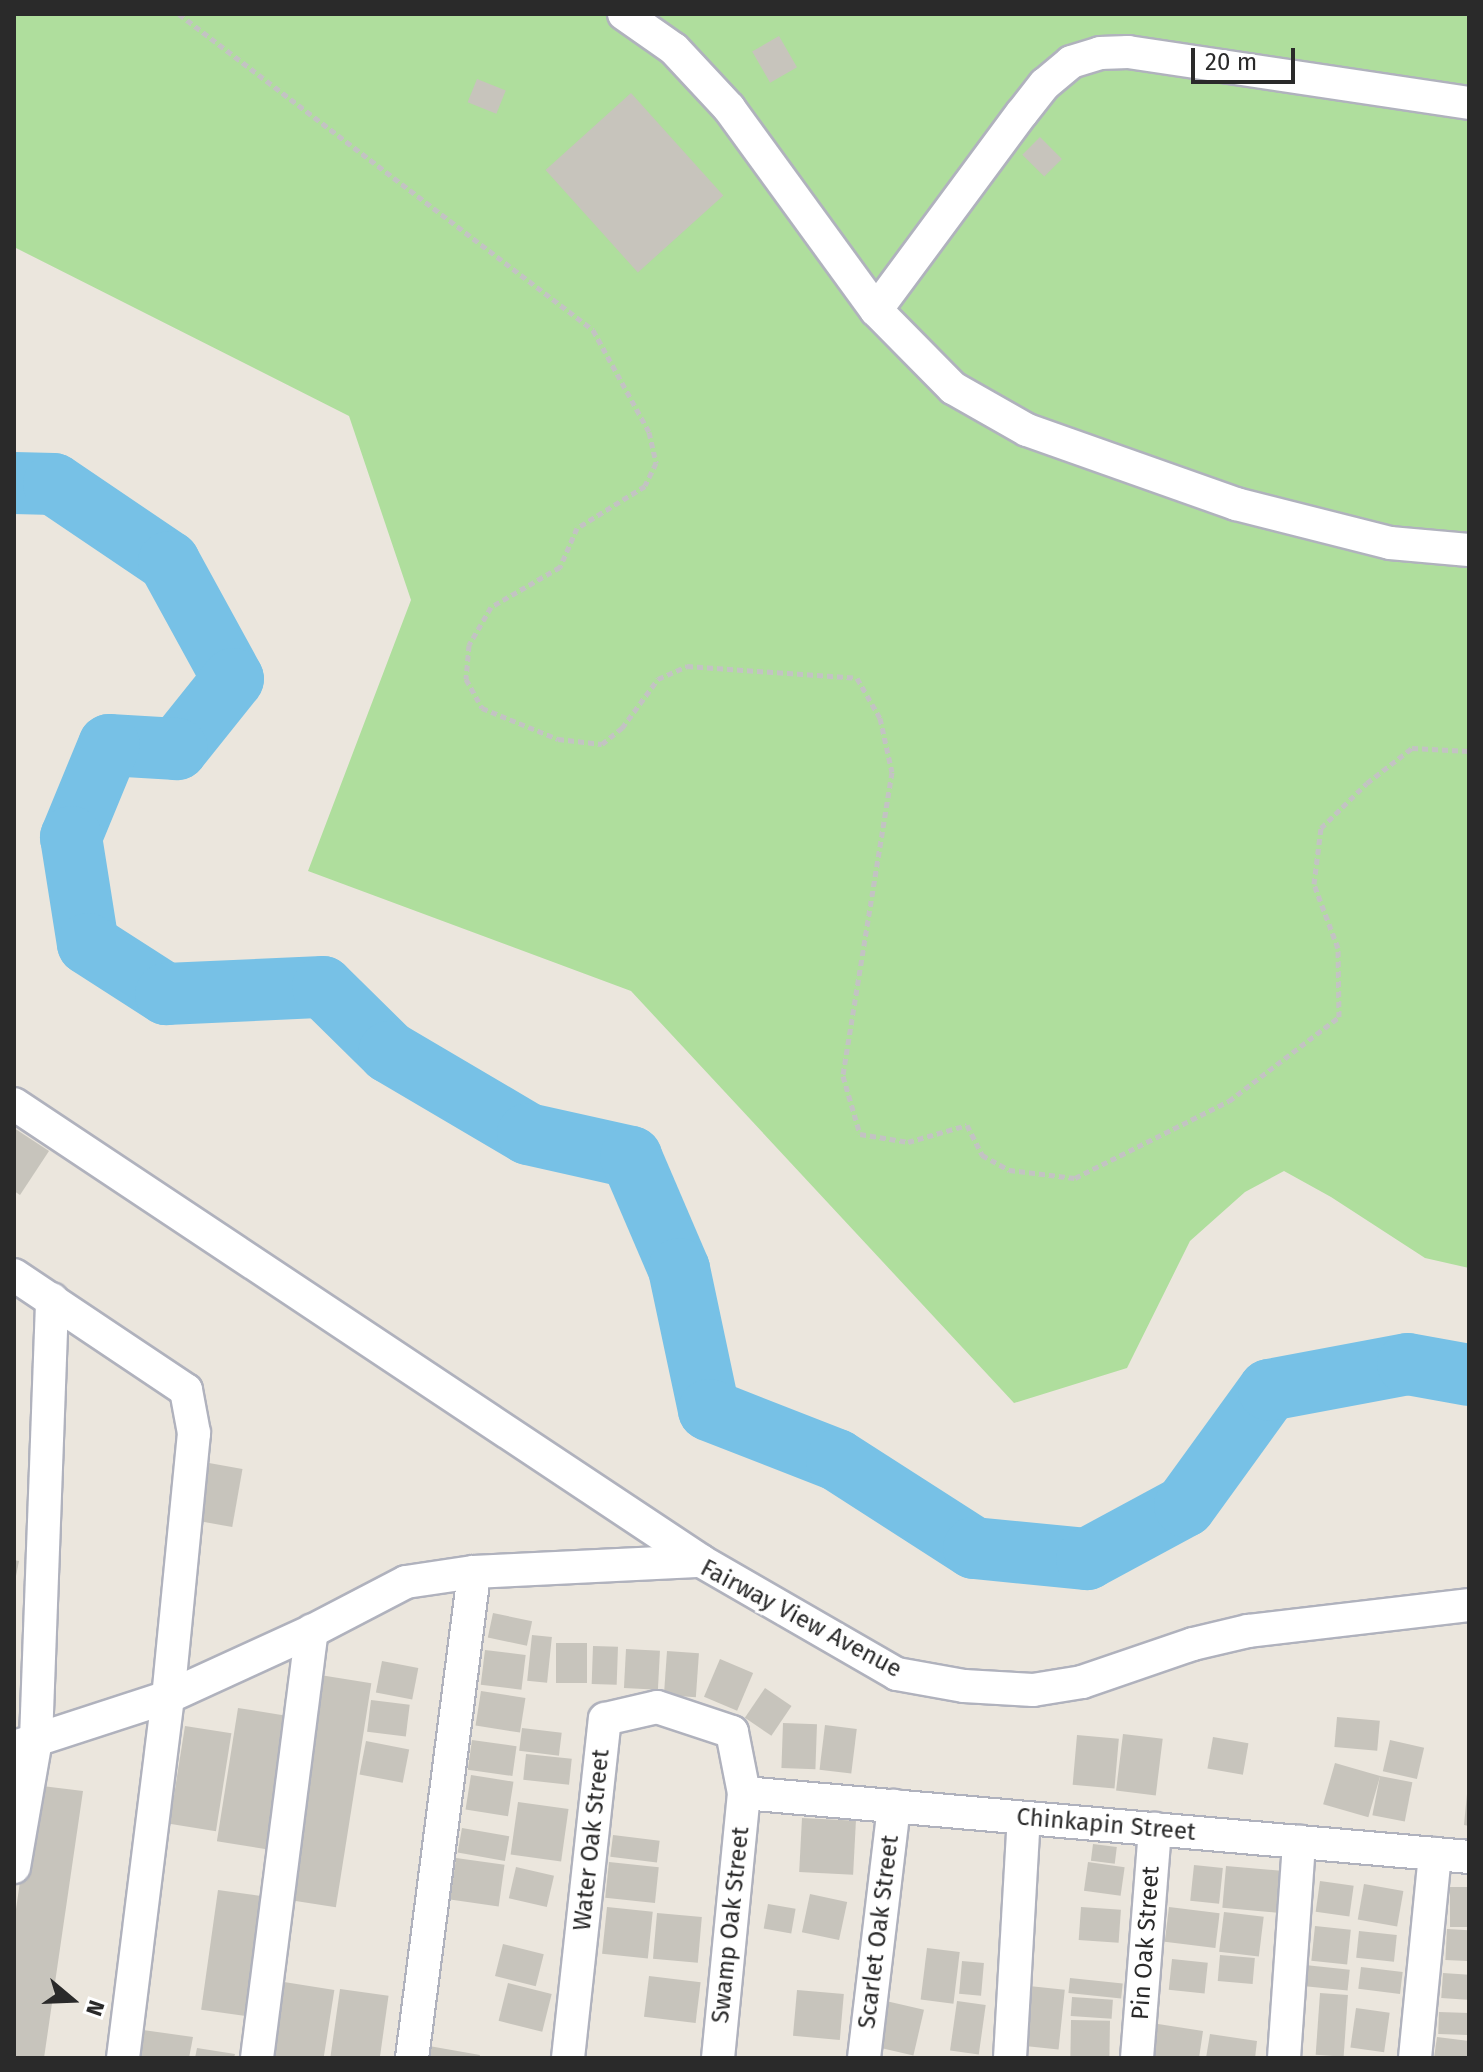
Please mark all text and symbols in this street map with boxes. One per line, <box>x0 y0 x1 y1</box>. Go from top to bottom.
scale bar <box>1195 32 1299 82</box>
text: 20 m <box>1205 48 1257 76</box>
street label: Fairway View Avenue <box>696 1554 906 1684</box>
street label: Water Oak Street <box>568 1748 616 1932</box>
street label: Chinkapin Street <box>1015 1803 1197 1847</box>
street label: Swamp Oak Street <box>706 1825 756 2025</box>
street label: Scarlet Oak Street <box>853 1834 905 2030</box>
street label: Pin Oak Street <box>1126 1865 1166 2021</box>
north arrow <box>32 1960 112 2040</box>
text: N <box>80 1997 110 2019</box>

